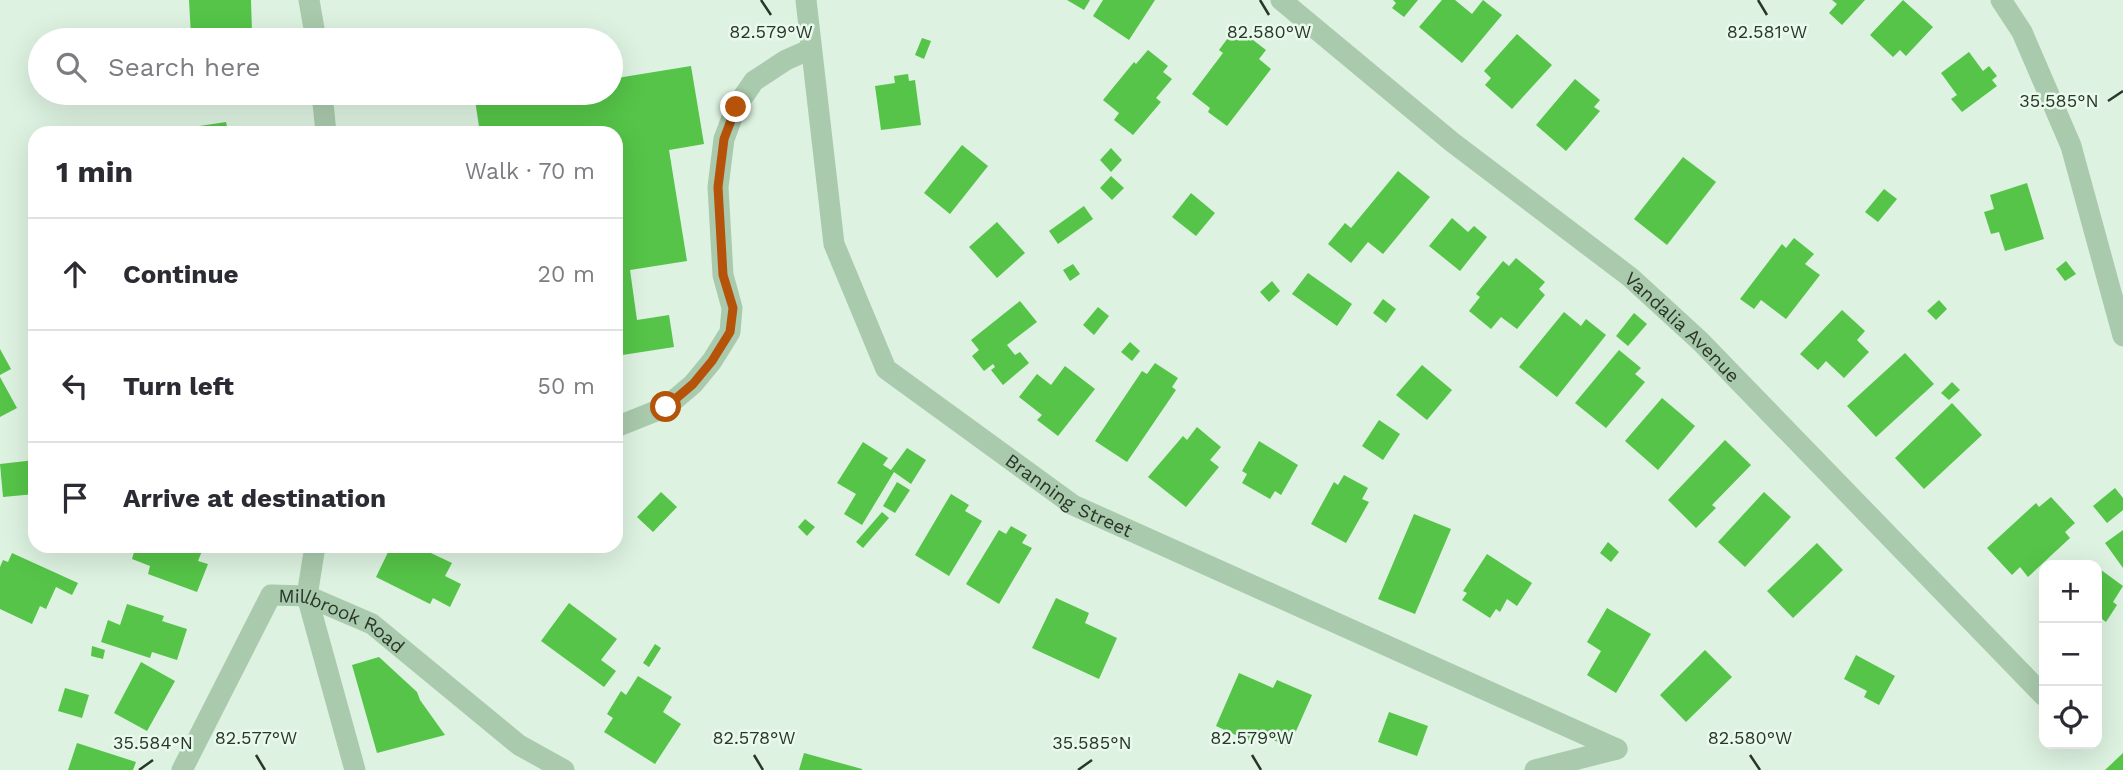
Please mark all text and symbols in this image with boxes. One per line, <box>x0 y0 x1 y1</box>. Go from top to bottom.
text: 82.579°W <box>729 21 813 42</box>
text: 82.580°W <box>1227 21 1311 42</box>
text: 82.581°W <box>1727 21 1807 42</box>
search box <box>28 28 623 105</box>
icon: search <box>52 48 90 86</box>
text: Search here <box>108 52 260 82</box>
text: 35.585°N <box>2019 90 2099 111</box>
route end <box>720 91 751 122</box>
text: 1 min <box>56 154 133 189</box>
text: Walk · 70 m <box>465 158 595 185</box>
icon: ahead <box>56 255 94 293</box>
text: Continue <box>123 259 239 289</box>
text: 20 m <box>538 261 595 288</box>
street label: Vandalia Avenue <box>1620 267 1745 387</box>
icon: left <box>56 367 94 405</box>
text: Turn left <box>123 371 234 401</box>
text: 50 m <box>538 373 595 400</box>
route start <box>650 391 681 422</box>
street label: Branning Street <box>1001 448 1136 542</box>
icon: arrive <box>56 479 94 517</box>
text: Arrive at destination <box>123 483 386 513</box>
map controls <box>2039 560 2102 749</box>
button: + <box>2039 560 2102 623</box>
street label: Millbrook Road <box>278 584 409 658</box>
button: − <box>2039 623 2102 686</box>
button: locate <box>2039 686 2102 749</box>
text: 82.577°W <box>215 727 297 748</box>
text: 82.578°W <box>712 727 796 748</box>
text: 82.579°W <box>1210 727 1294 748</box>
text: 82.580°W <box>1708 727 1792 748</box>
text: 35.584°N <box>113 732 193 753</box>
text: 35.585°N <box>1052 732 1132 753</box>

